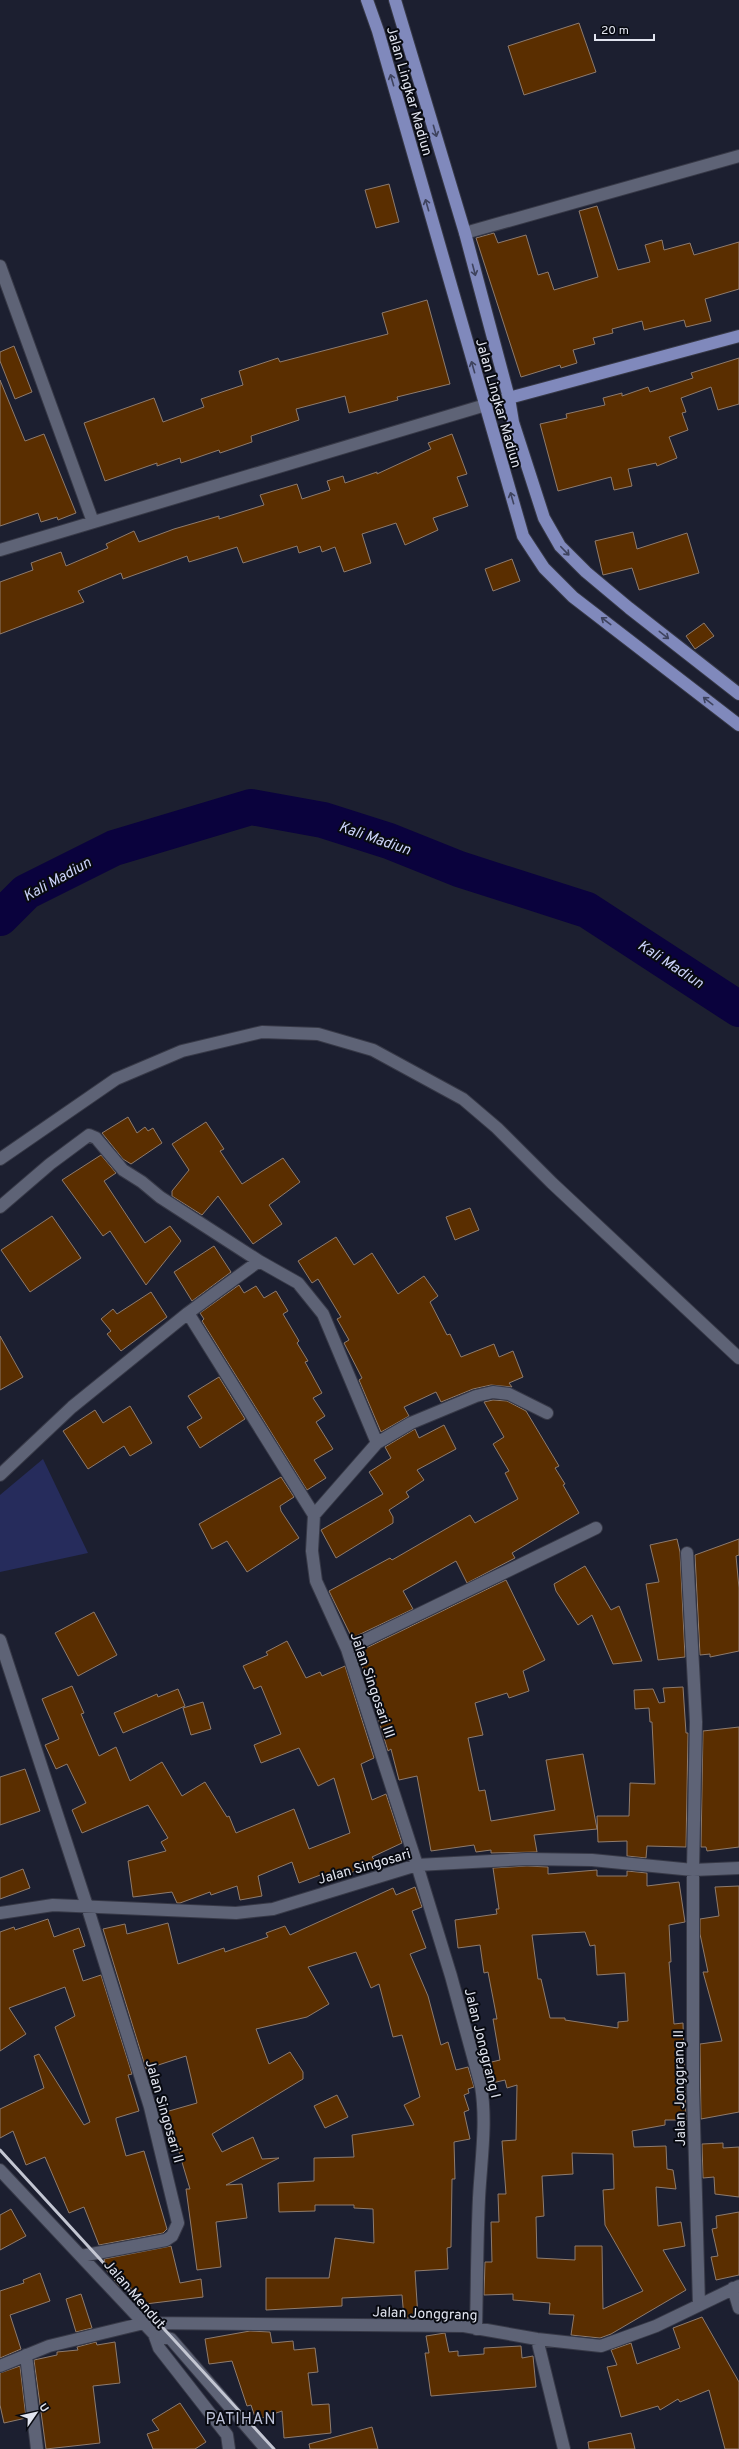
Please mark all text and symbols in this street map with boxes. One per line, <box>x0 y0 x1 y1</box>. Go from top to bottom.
scale bar <box>595 16 654 42</box>
text: 20 m <box>601 23 629 39</box>
street label: Jalan Lingkar Madiun <box>382 25 435 158</box>
one-way arrow <box>387 74 395 87</box>
one-way arrow <box>432 124 439 137</box>
one-way arrow <box>423 199 430 212</box>
one-way arrow <box>471 264 479 277</box>
street label: Jalan Lingkar Madiun <box>471 337 524 470</box>
one-way arrow <box>469 361 476 374</box>
one-way arrow <box>508 492 515 505</box>
one-way arrow <box>560 546 570 556</box>
one-way arrow <box>600 617 611 625</box>
one-way arrow <box>658 631 669 639</box>
one-way arrow <box>703 697 714 706</box>
water label: Kali Madiun <box>336 818 413 861</box>
water label: Kali Madiun <box>20 854 95 907</box>
water label: Kali Madiun <box>634 937 707 994</box>
street label: Jalan Singosari III <box>345 1630 398 1741</box>
street label: Jalan Singosari <box>316 1846 413 1889</box>
street label: Jalan Jonggrang I <box>460 1987 503 2100</box>
street label: Jalan Jonggrang II <box>671 2030 690 2146</box>
street label: Jalan Singosari II <box>141 2058 186 2165</box>
street label: Jalan Mendut <box>99 2257 168 2333</box>
street label: Jalan Jonggrang <box>372 2304 478 2325</box>
north arrow <box>16 2393 56 2433</box>
text: U <box>35 2401 51 2415</box>
district label: PATIHAN <box>206 2410 276 2430</box>

